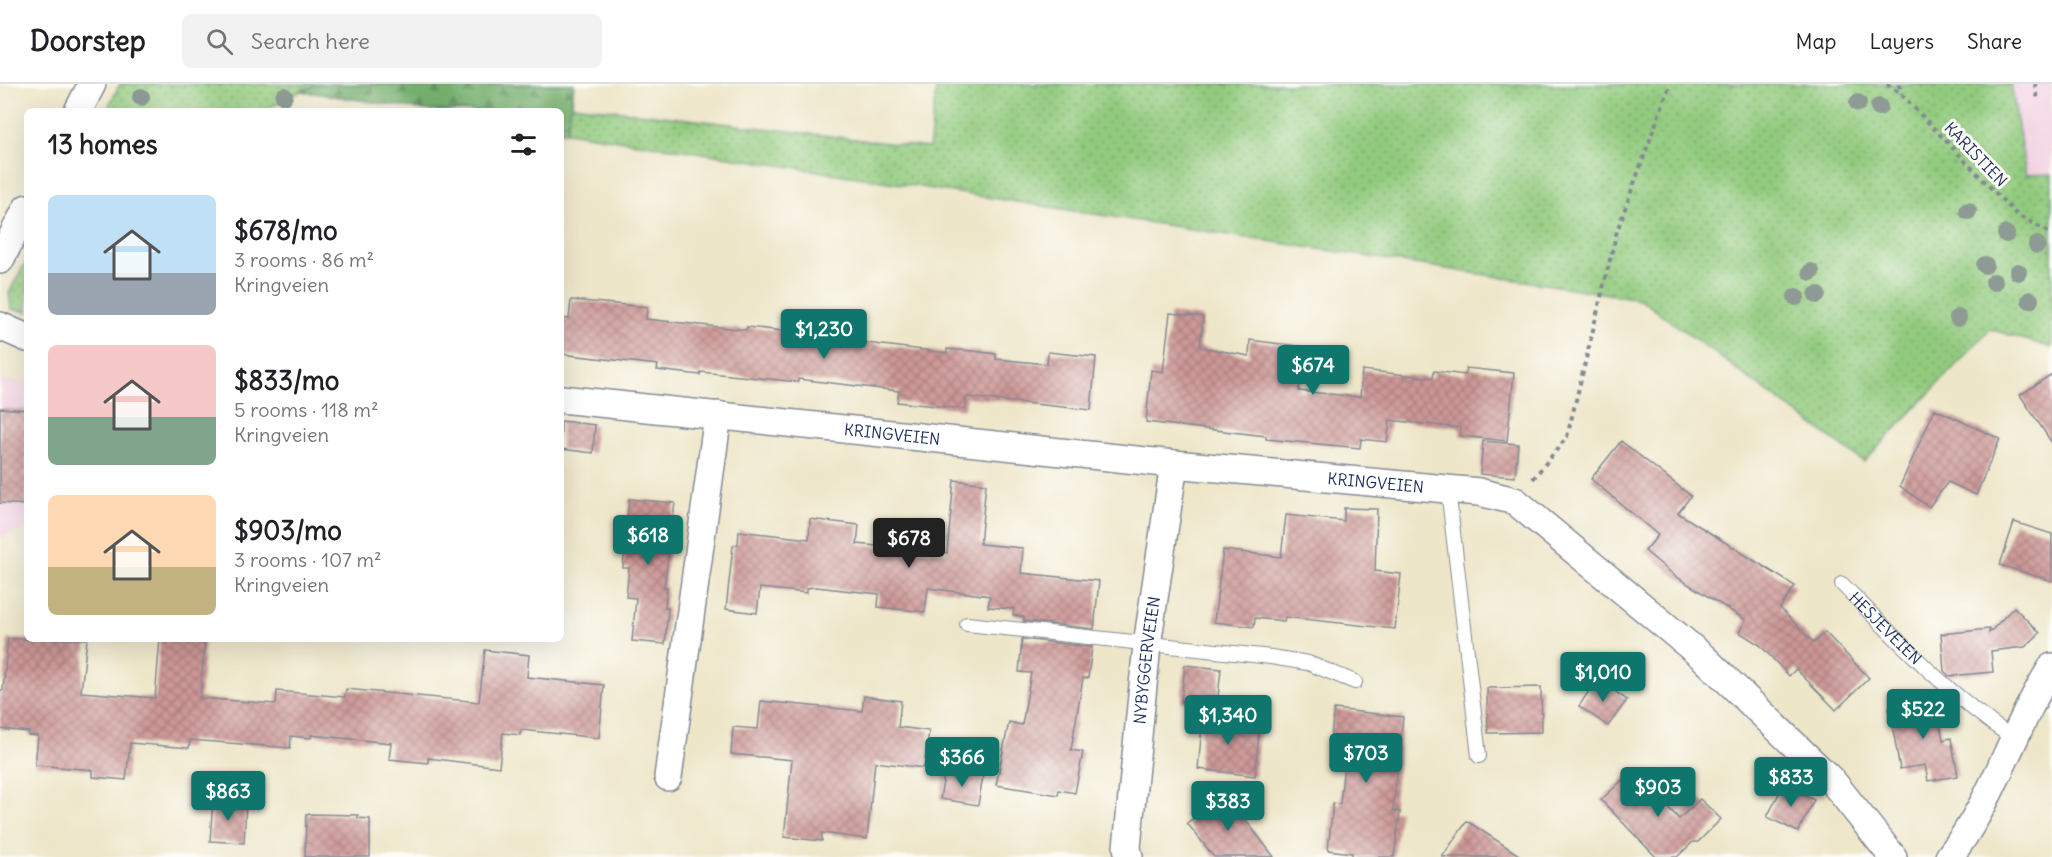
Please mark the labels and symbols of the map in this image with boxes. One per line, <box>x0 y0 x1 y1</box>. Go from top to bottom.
street label: KARISTIEN <box>1940 118 2012 190</box>
pin: $1,230 <box>775 309 873 360</box>
pin: $674 <box>1277 345 1349 396</box>
street label: KRINGVEIEN <box>843 419 941 449</box>
street label: KRINGVEIEN <box>1327 468 1425 497</box>
pin: $618 <box>612 515 684 566</box>
pin: $678 <box>873 518 945 569</box>
street label: HESJEVEIEN <box>1845 588 1926 668</box>
street label: NYBYGGERVEIEN <box>1129 595 1164 725</box>
pin: $1,010 <box>1554 652 1652 703</box>
pin: $522 <box>1887 689 1959 740</box>
pin: $1,340 <box>1179 695 1277 746</box>
pin: $703 <box>1330 733 1402 784</box>
pin: $366 <box>926 737 998 788</box>
pin: $833 <box>1755 757 1827 808</box>
pin: $903 <box>1622 767 1694 818</box>
pin: $863 <box>192 771 264 822</box>
pin: $383 <box>1192 781 1264 832</box>

